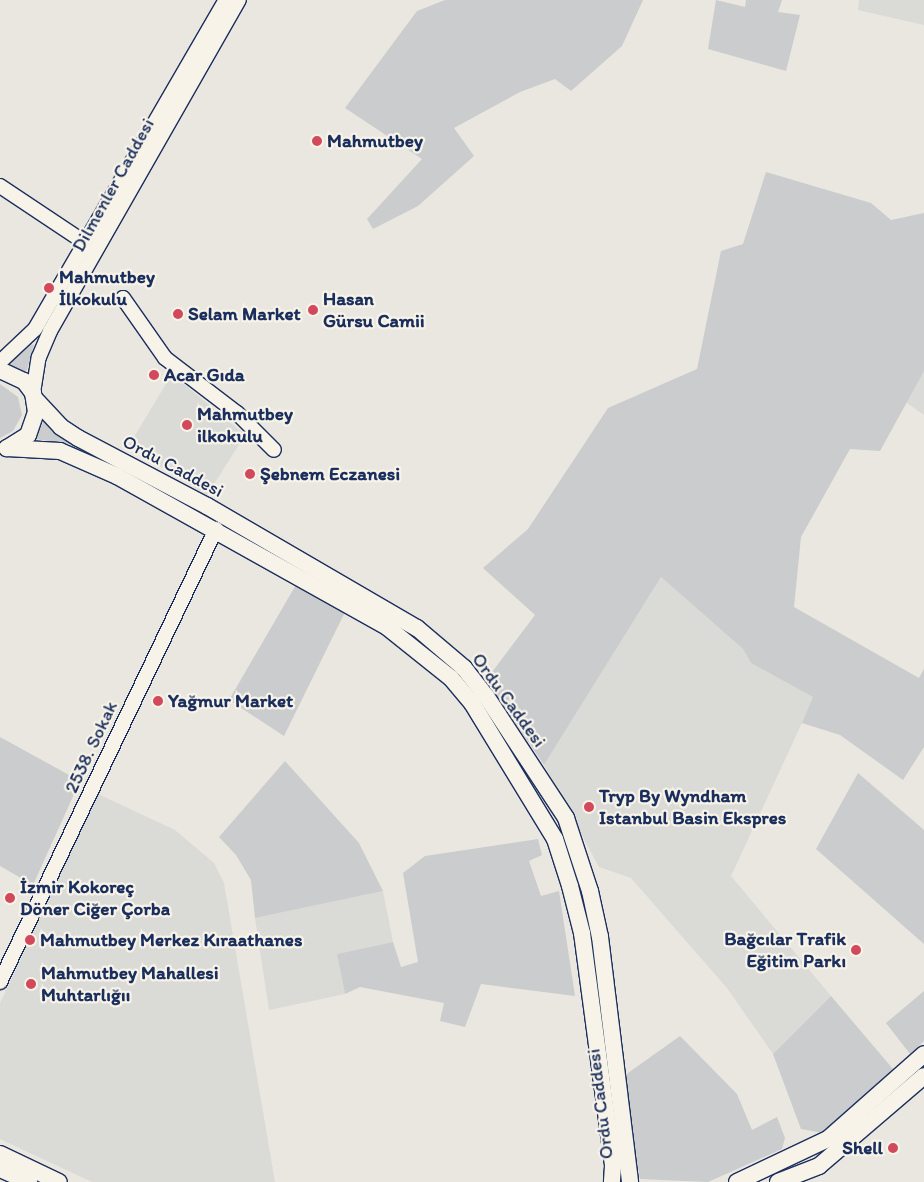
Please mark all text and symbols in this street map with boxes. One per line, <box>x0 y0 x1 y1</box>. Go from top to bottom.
street label: Dilmenler Caddesi <box>67 114 159 256</box>
place label: Mahmutbey <box>327 130 423 152</box>
marker: Mahmutbey <box>311 135 323 147</box>
place label: Mahmutbey İlkokulu <box>59 266 155 310</box>
marker: Mahmutbey İlkokulu <box>43 282 55 294</box>
place label: Hasan Gürsu Camii <box>323 288 425 332</box>
place label: Selam Market <box>188 303 300 325</box>
marker: Hasan Gürsu Camii <box>307 304 319 316</box>
marker: Selam Market <box>172 308 184 320</box>
place label: Acar Gıda <box>164 364 245 386</box>
marker: Acar Gıda <box>148 369 160 381</box>
place label: Mahmutbey ilkokulu <box>197 403 293 447</box>
marker: Mahmutbey ilkokulu <box>181 419 193 431</box>
street label: Ordu Caddesi <box>118 430 228 502</box>
place label: Şebnem Eczanesi <box>260 463 400 485</box>
marker: Şebnem Eczanesi <box>244 468 256 480</box>
street label: Ordu Caddesi <box>467 648 551 752</box>
place label: Yağmur Market <box>168 690 293 712</box>
marker: Yağmur Market <box>152 695 164 707</box>
street label: 2538. Sokak <box>60 697 122 797</box>
place label: Tryp By Wyndham Istanbul Basin Ekspres <box>599 785 786 829</box>
marker: Tryp By Wyndham Istanbul Basin Ekspres <box>583 801 595 813</box>
place label: İzmir Kokoreç Döner Ciğer Çorba <box>20 876 170 920</box>
marker: İzmir Kokoreç Döner Ciğer Çorba <box>4 892 16 904</box>
place label: Bağcılar Trafik Eğitim Parkı <box>725 928 846 972</box>
place label: Mahmutbey Merkez Kıraathanes <box>40 929 302 951</box>
marker: Mahmutbey Merkez Kıraathanes <box>24 934 36 946</box>
marker: Bağcılar Trafik Eğitim Parkı <box>850 944 862 956</box>
place label: Mahmutbey Mahallesi Muhtarlığıı <box>41 962 219 1006</box>
marker: Mahmutbey Mahallesi Muhtarlığıı <box>25 978 37 990</box>
street label: Ordu Caddesi <box>582 1047 618 1161</box>
place label: Shell <box>842 1137 883 1159</box>
marker: Shell <box>887 1142 899 1154</box>

